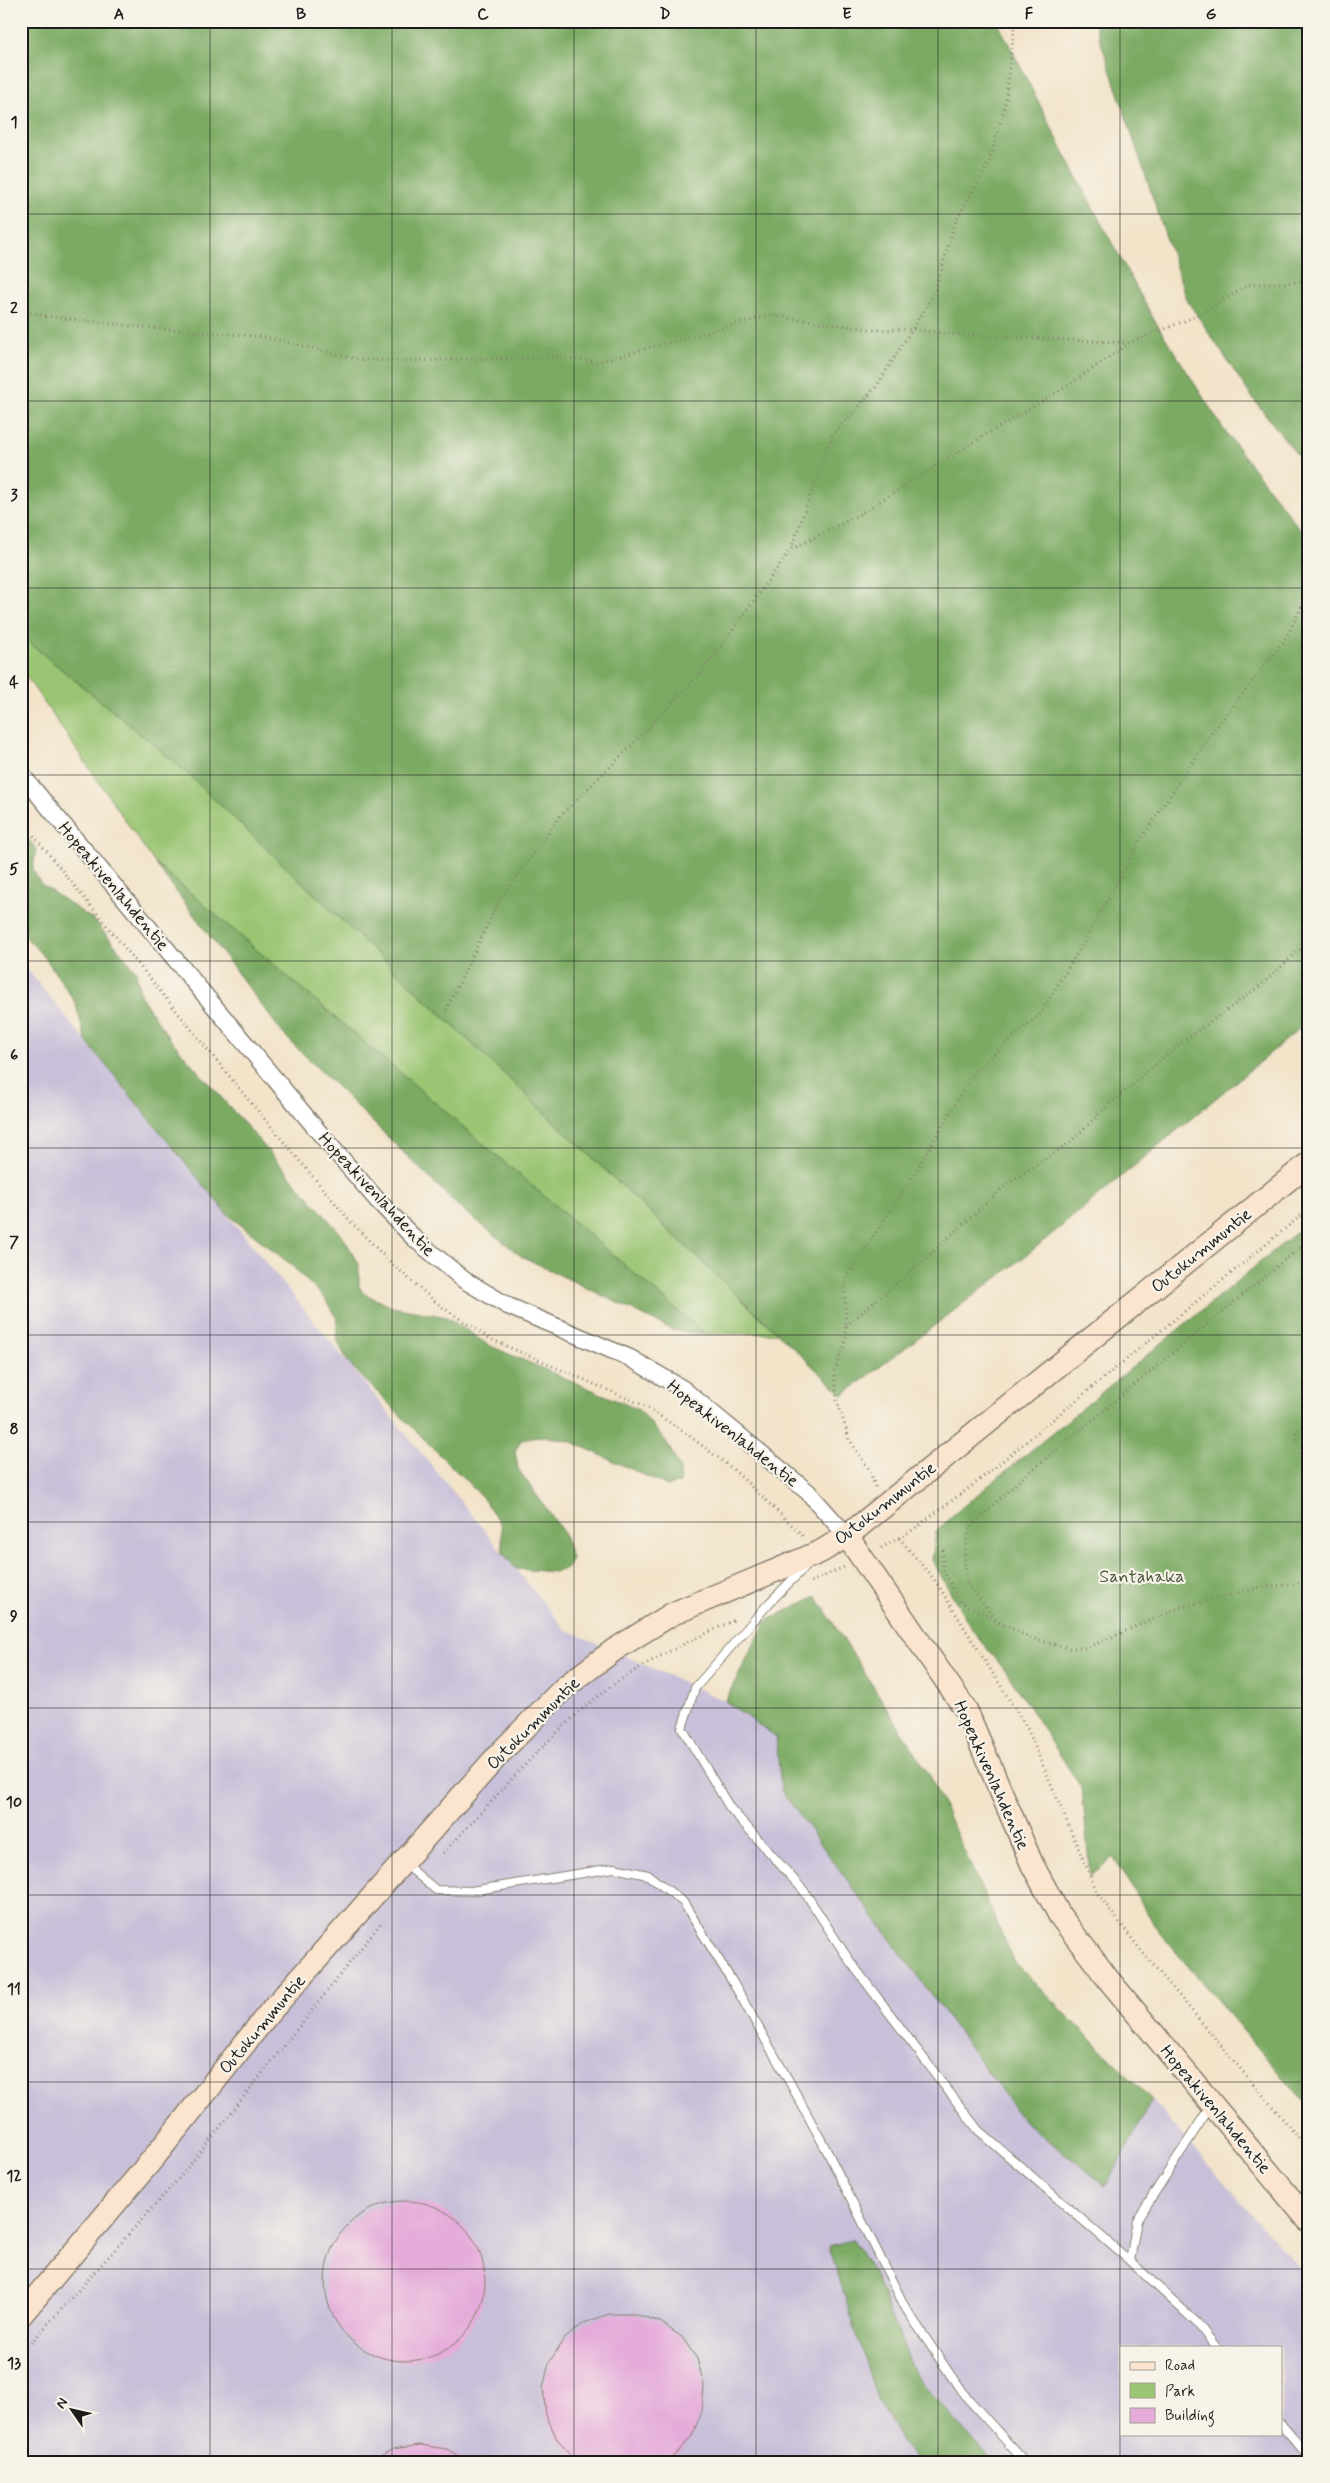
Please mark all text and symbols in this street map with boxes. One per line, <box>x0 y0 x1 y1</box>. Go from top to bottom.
text: A <box>114 4 124 25</box>
text: B <box>296 4 306 25</box>
text: C <box>477 4 489 25</box>
text: D <box>659 4 671 25</box>
text: E <box>842 4 852 25</box>
text: F <box>1025 4 1034 25</box>
text: G <box>1206 4 1217 25</box>
text: 1 <box>10 112 18 133</box>
text: 2 <box>10 298 18 319</box>
text: 3 <box>10 485 18 506</box>
text: 4 <box>9 672 19 693</box>
street label: Hopeakivenlahdentie <box>52 817 174 956</box>
text: 5 <box>9 859 19 880</box>
text: 6 <box>10 1045 18 1066</box>
street label: Hopeakivenlahdentie <box>312 1127 440 1262</box>
street label: Outokummuntie <box>1146 1203 1257 1299</box>
text: 7 <box>9 1232 19 1253</box>
street label: Hopeakivenlahdentie <box>661 1375 804 1493</box>
text: 8 <box>9 1419 19 1440</box>
street label: Outokummuntie <box>830 1456 942 1551</box>
park label: Santahaka <box>1099 1565 1185 1589</box>
text: 9 <box>10 1606 18 1627</box>
street label: Outokummuntie <box>482 1672 586 1776</box>
street label: Hopeakivenlahdentie <box>947 1697 1035 1854</box>
text: 10 <box>6 1792 22 1813</box>
street label: Outokummuntie <box>214 1970 312 2079</box>
text: 11 <box>7 1979 21 2000</box>
street label: Hopeakivenlahdentie <box>1154 2040 1276 2179</box>
text: 12 <box>6 2166 22 2187</box>
legend <box>1120 2346 1282 2436</box>
text: 13 <box>7 2353 21 2374</box>
text: Road <box>1165 2356 1195 2376</box>
text: Park <box>1165 2382 1195 2402</box>
north arrow <box>48 2386 98 2436</box>
text: N <box>52 2394 72 2412</box>
text: Building <box>1165 2406 1215 2427</box>

